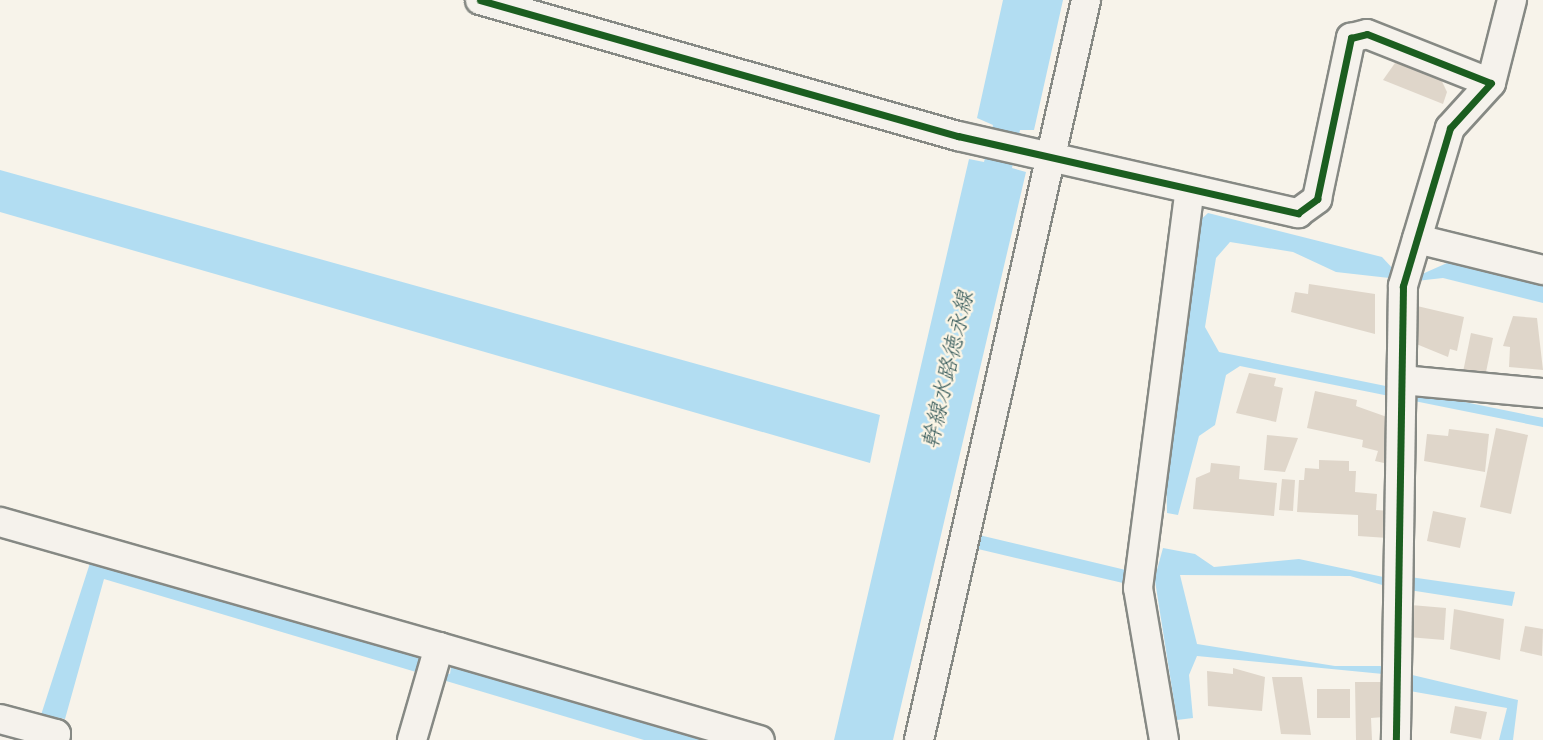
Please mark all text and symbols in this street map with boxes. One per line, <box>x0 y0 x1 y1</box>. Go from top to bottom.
water label: 幹線水路徳永線 <box>916 288 980 452</box>

